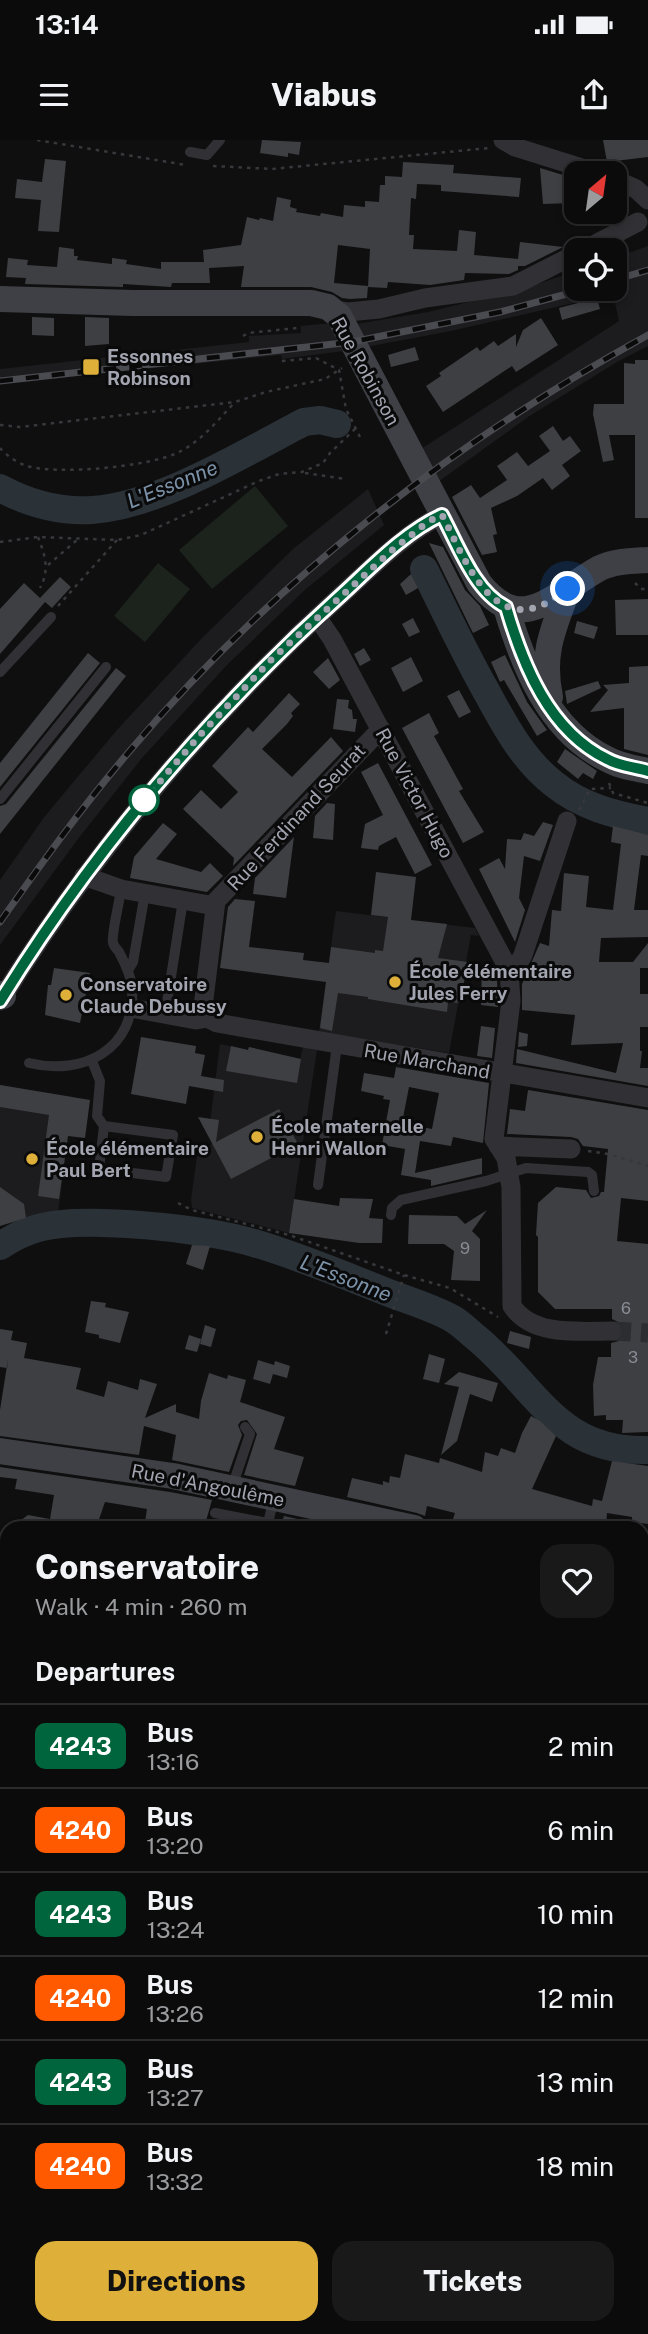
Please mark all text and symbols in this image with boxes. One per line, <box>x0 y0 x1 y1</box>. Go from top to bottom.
text: 13:14 <box>35 9 99 40</box>
icon: menu <box>35 76 73 114</box>
text: Viabus <box>271 76 377 113</box>
icon: share <box>575 76 613 114</box>
north arrow <box>564 161 626 224</box>
map controls <box>564 161 627 301</box>
button: locate <box>564 238 627 301</box>
street label: Rue Robinson <box>327 313 405 429</box>
place label: Essonnes Robinson <box>107 345 193 389</box>
marker: Essonnes Robinson <box>81 357 101 377</box>
water label: L'Essonne <box>123 454 221 514</box>
your location <box>550 571 585 606</box>
street label: Rue Victor Hugo <box>372 724 458 862</box>
street label: Rue Ferdinand Seurat <box>223 739 369 895</box>
unlabelled marker <box>129 785 159 815</box>
place label: École élémentaire Jules Ferry <box>409 960 572 1004</box>
place label: Conservatoire Claude Debussy <box>80 973 227 1017</box>
marker: École élémentaire Jules Ferry <box>387 974 403 990</box>
marker: Conservatoire Claude Debussy <box>58 987 74 1003</box>
street label: Rue Marchand <box>362 1039 492 1083</box>
place label: École maternelle Henri Wallon <box>271 1115 424 1159</box>
marker: École maternelle Henri Wallon <box>249 1129 265 1145</box>
place label: École élémentaire Paul Bert <box>46 1137 209 1181</box>
marker: École élémentaire Paul Bert <box>24 1151 40 1167</box>
house number: 9 <box>460 1239 470 1258</box>
water label: L'Essonne <box>297 1249 395 1307</box>
house number: 6 <box>621 1299 631 1318</box>
house number: 3 <box>628 1348 638 1367</box>
street label: Rue d'Angoulême <box>129 1459 287 1511</box>
button: heart <box>540 1544 614 1618</box>
text: Conservatoire <box>35 1548 259 1586</box>
text: Walk · 4 min · 260 m <box>35 1593 248 1620</box>
text: Departures <box>35 1656 175 1687</box>
text: Bus <box>147 1717 194 1748</box>
text: 2 min <box>548 1731 614 1762</box>
text: 4243 <box>49 1732 112 1760</box>
text: 13:16 <box>147 1748 199 1775</box>
text: Bus <box>146 1801 193 1832</box>
text: 6 min <box>547 1815 614 1846</box>
text: 4240 <box>49 1816 111 1844</box>
text: 13:20 <box>146 1832 203 1859</box>
text: Bus <box>147 1885 194 1916</box>
text: 10 min <box>537 1899 614 1930</box>
text: 4243 <box>49 1900 112 1928</box>
text: 13:24 <box>147 1916 204 1943</box>
text: Bus <box>146 1969 193 2000</box>
text: 12 min <box>538 1983 614 2014</box>
text: 4240 <box>49 1984 111 2012</box>
text: 13:26 <box>146 2000 204 2027</box>
text: Bus <box>147 2053 194 2084</box>
text: 13 min <box>537 2067 614 2098</box>
text: 4243 <box>49 2068 112 2096</box>
text: 13:27 <box>147 2084 204 2111</box>
text: Bus <box>146 2137 193 2168</box>
text: 18 min <box>536 2151 614 2182</box>
text: 4240 <box>49 2152 111 2180</box>
text: 13:32 <box>146 2168 203 2195</box>
button: Directions <box>35 2241 318 2321</box>
button: Tickets <box>332 2241 614 2321</box>

